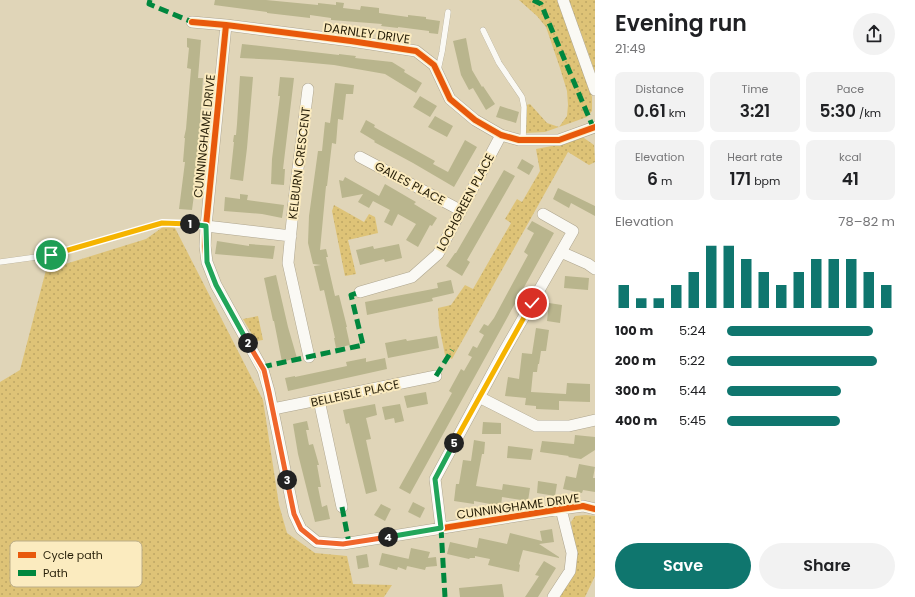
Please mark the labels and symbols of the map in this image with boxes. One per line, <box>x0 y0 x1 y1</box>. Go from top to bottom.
street label: DARNLEY DRIVE <box>323 19 411 47</box>
street label: CUNNINGHAME DRIVE <box>189 73 219 199</box>
street label: KELBURN CRESCENT <box>284 105 314 220</box>
street label: LOCHGREEN PLACE <box>432 150 498 254</box>
street label: GAILES PLACE <box>372 157 448 209</box>
pin: 1 <box>180 214 200 234</box>
pin <box>34 238 68 272</box>
pin <box>515 286 549 320</box>
pin: 2 <box>238 333 258 353</box>
street label: BELLEISLE PLACE <box>309 375 401 411</box>
pin: 5 <box>444 433 464 453</box>
pin: 3 <box>277 470 297 490</box>
street label: CUNNINGHAME DRIVE <box>455 489 581 523</box>
pin: 4 <box>378 527 398 547</box>
legend <box>10 541 142 587</box>
text: Cycle path <box>43 547 103 563</box>
text: Path <box>43 565 68 581</box>

